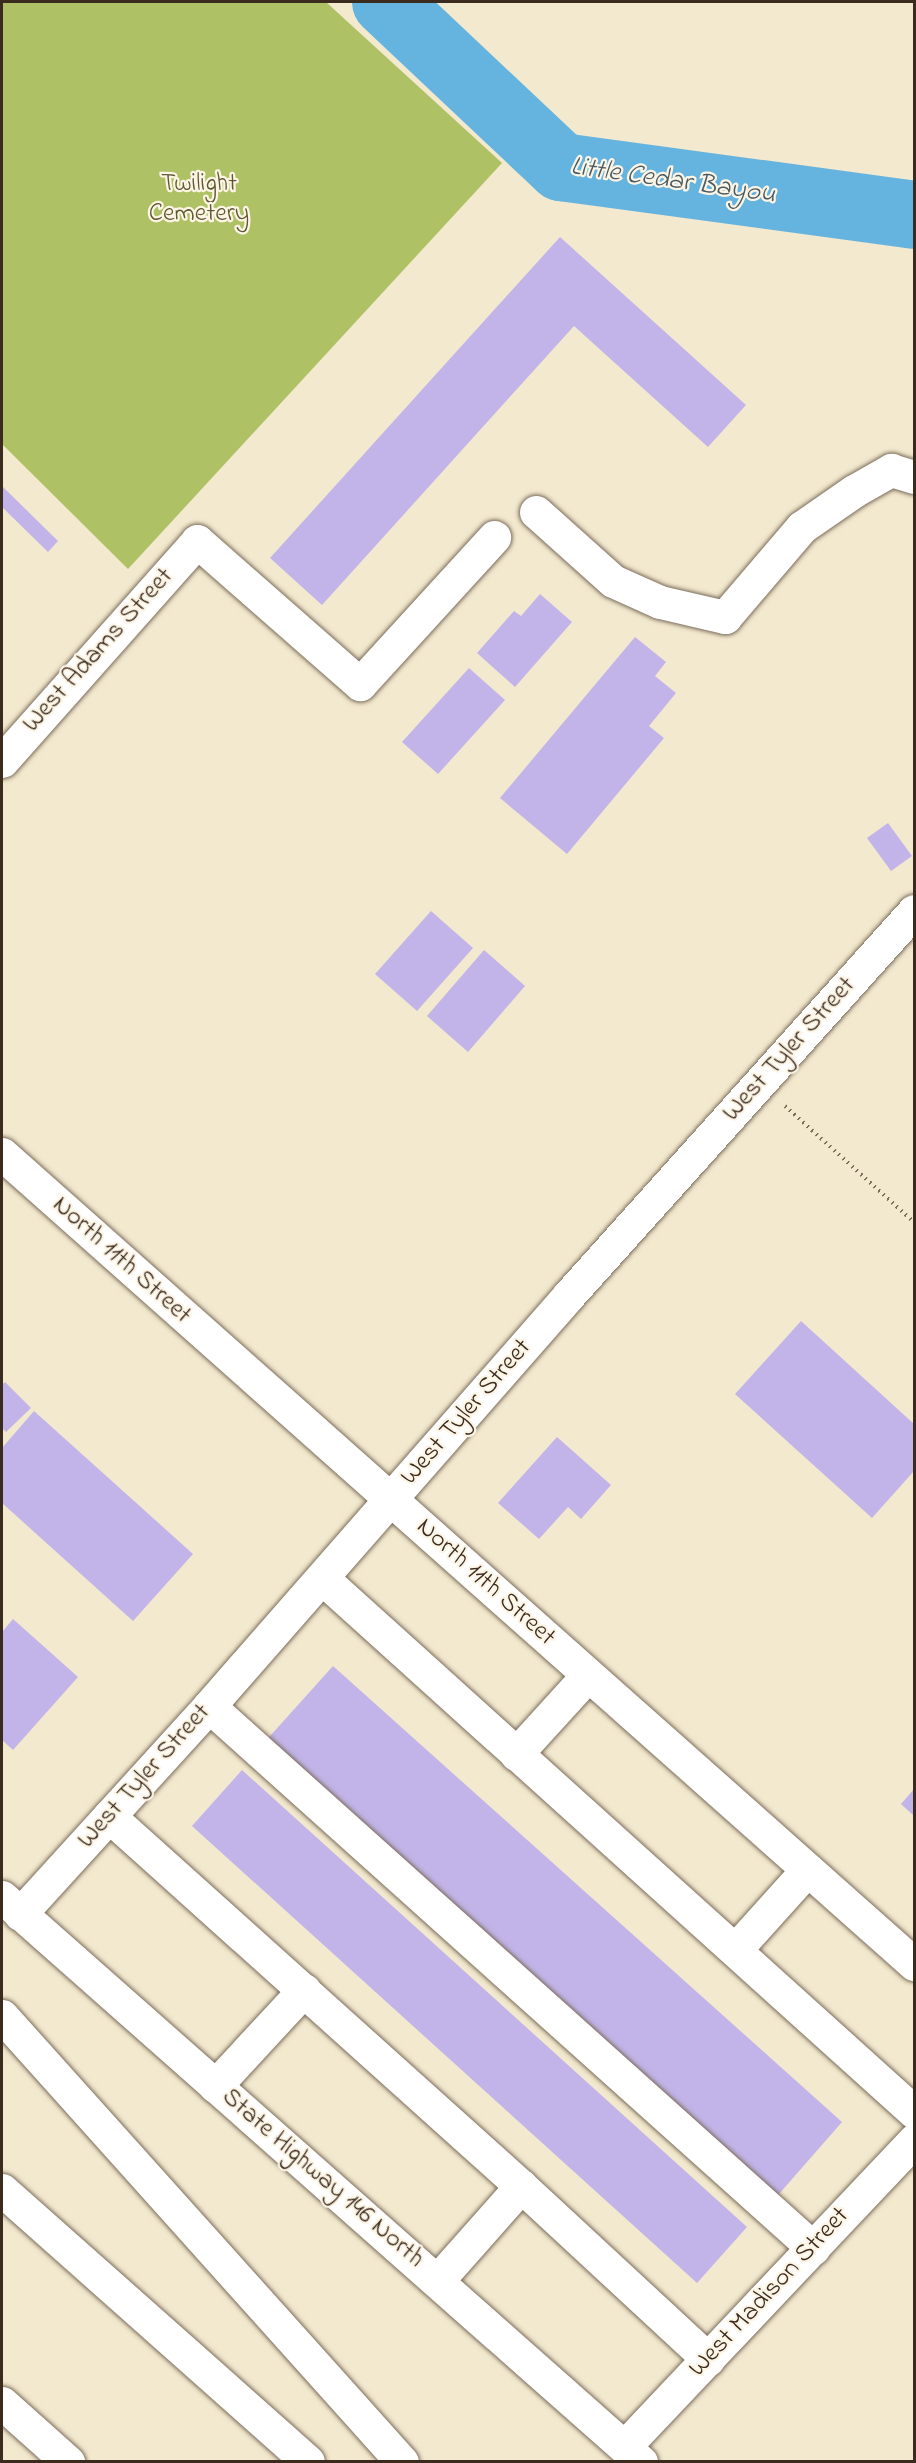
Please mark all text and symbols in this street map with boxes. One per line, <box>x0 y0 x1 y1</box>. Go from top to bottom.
water label: Little Cedar Bayou <box>569 151 777 211</box>
park label: Twilight Cemetery <box>149 169 249 230</box>
street label: West Adams Street <box>17 562 181 740</box>
street label: West Tyler Street <box>717 971 863 1129</box>
street label: North 11th Street <box>45 1190 197 1332</box>
street label: West Tyler Street <box>395 1333 539 1493</box>
street label: North 11th Street <box>409 1512 561 1654</box>
street label: West Tyler Street <box>72 1698 218 1856</box>
street label: State Highway 146 North <box>214 2082 430 2276</box>
street label: West Madison Street <box>683 2202 857 2384</box>

